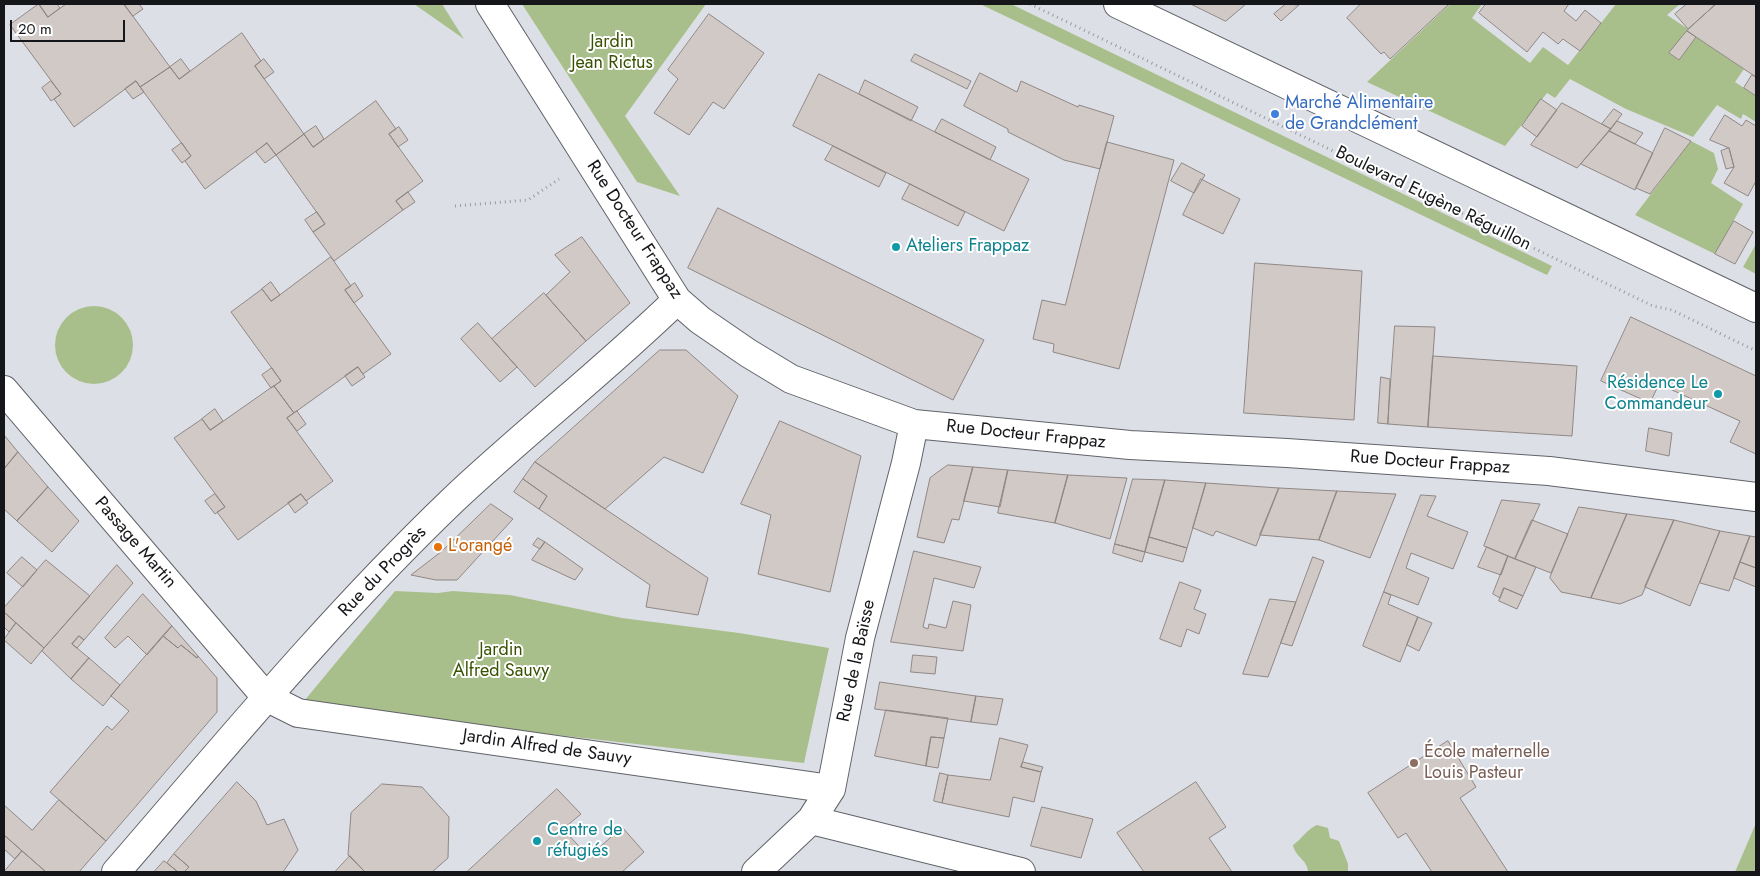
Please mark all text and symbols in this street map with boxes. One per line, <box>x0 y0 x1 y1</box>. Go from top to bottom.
scale bar <box>12 10 128 42</box>
text: 20 m <box>18 18 52 40</box>
park label: Jardin Jean Rictus <box>571 32 653 74</box>
place label: Marché Alimentaire de Grandclément <box>1285 93 1433 136</box>
marker: Marché Alimentaire de Grandclément <box>1269 108 1281 120</box>
street label: Boulevard Eugène Réguillon <box>1332 142 1534 256</box>
street label: Rue Docteur Frappaz <box>581 157 687 303</box>
place label: Ateliers Frappaz <box>906 236 1029 258</box>
marker: Ateliers Frappaz <box>890 241 902 253</box>
place label: Résidence Le Commandeur <box>1605 373 1708 416</box>
marker: Résidence Le Commandeur <box>1712 388 1724 400</box>
street label: Rue Docteur Frappaz <box>945 416 1107 454</box>
street label: Rue Docteur Frappaz <box>1349 447 1511 479</box>
street label: Passage Martin <box>89 493 181 593</box>
street label: Rue du Progrès <box>335 522 431 622</box>
place label: L'orangé <box>448 536 512 558</box>
marker: L'orangé <box>432 541 444 553</box>
street label: Rue de la Baïsse <box>833 598 881 724</box>
park label: Jardin Alfred Sauvy <box>453 640 549 682</box>
street label: Jardin Alfred de Sauvy <box>461 725 633 771</box>
place label: École maternelle Louis Pasteur <box>1424 742 1550 784</box>
marker: École maternelle Louis Pasteur <box>1408 757 1420 769</box>
place label: Centre de réfugiés <box>547 820 622 862</box>
marker: Centre de réfugiés <box>531 835 543 847</box>

